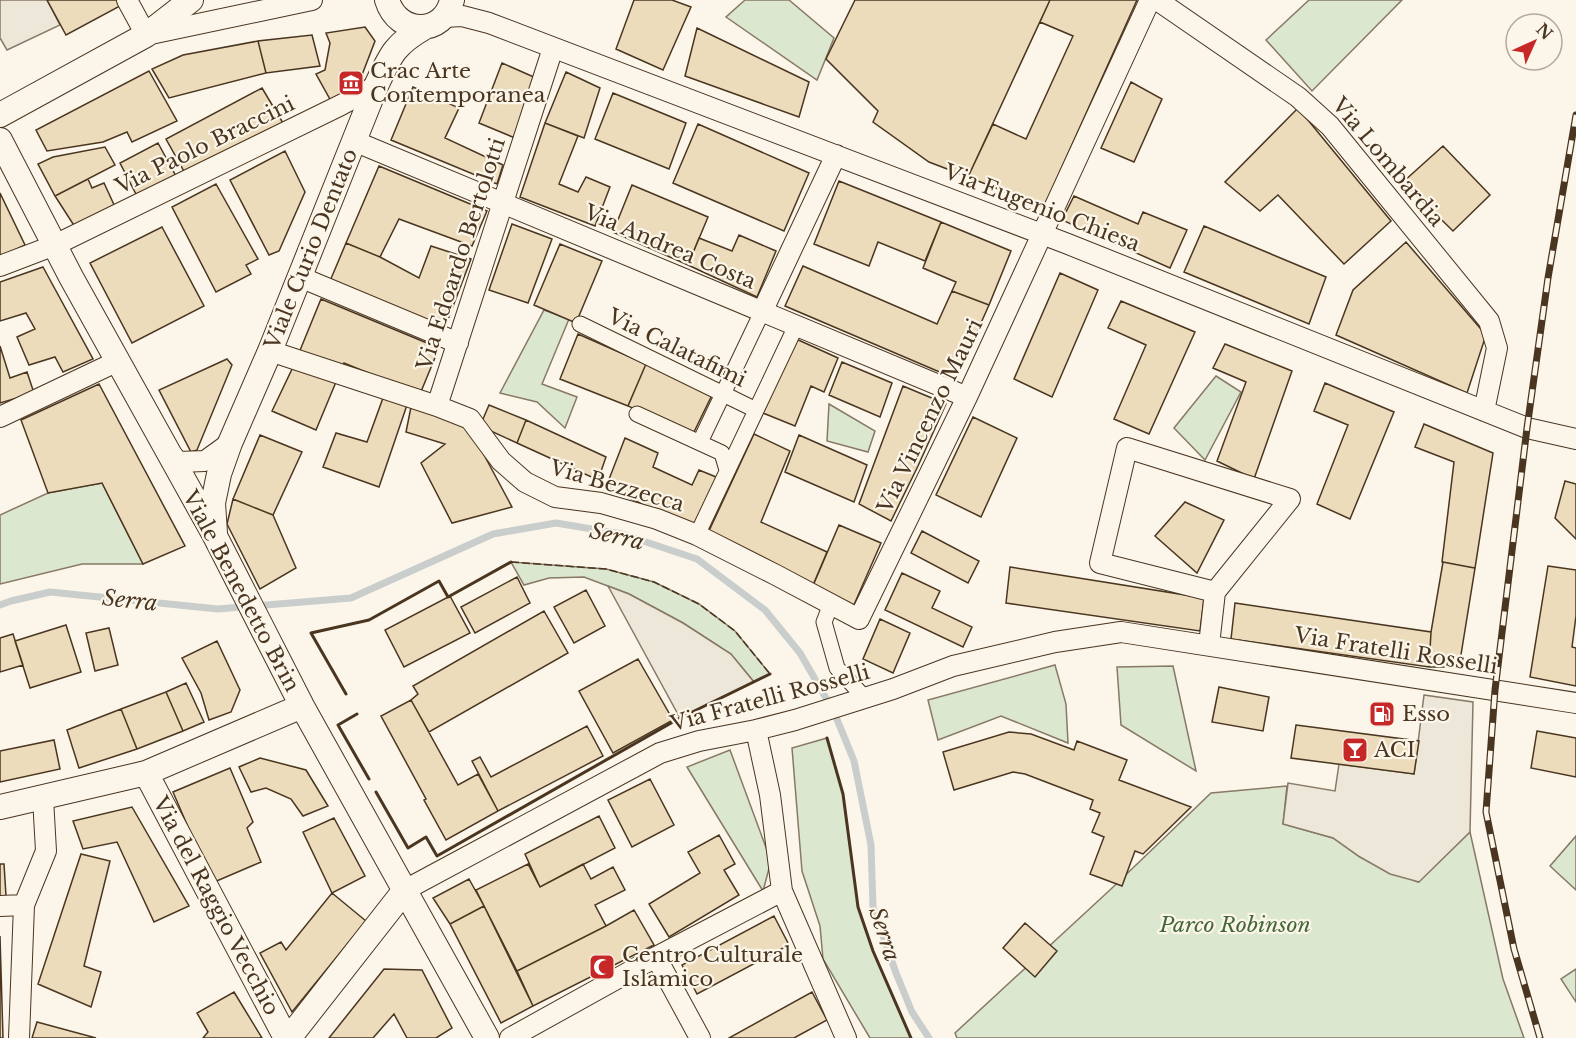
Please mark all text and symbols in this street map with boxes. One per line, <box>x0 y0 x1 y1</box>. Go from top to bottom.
north arrow <box>1504 12 1564 72</box>
text: N <box>1532 19 1557 44</box>
place label: Crac Arte Contemporanea <box>370 58 546 108</box>
museum icon: Crac Arte Contemporanea <box>336 68 366 98</box>
street label: Via Paolo Braccini <box>110 90 299 200</box>
street label: Via Lombardia <box>1326 91 1450 232</box>
street label: Via Edoardo Bertolotti <box>411 135 511 374</box>
street label: Viale Curio Dentato <box>258 145 363 354</box>
street label: Via Eugenio Chiesa <box>939 158 1144 257</box>
street label: Via Andrea Costa <box>579 199 760 295</box>
street label: Via Calatafimi <box>603 303 750 393</box>
street label: Via Vincenzo Mauri <box>871 315 988 518</box>
street label: Via Bezzecca <box>546 454 688 518</box>
street label: Viale Benedetto Brin <box>176 485 305 696</box>
water label: Serra <box>587 517 647 556</box>
water label: Serra <box>101 584 159 617</box>
street label: Via Fratelli Rosselli <box>1292 622 1499 680</box>
street label: Via Fratelli Rosselli <box>667 659 872 737</box>
fuel station icon: Esso <box>1367 699 1397 729</box>
place label: Esso <box>1402 701 1450 727</box>
bar icon: ACI <box>1340 735 1370 765</box>
place label: ACI <box>1373 737 1415 763</box>
street label: Via del Raggio Vecchio <box>147 791 285 1020</box>
water label: Serra <box>863 904 906 965</box>
park label: Parco Robinson <box>1158 912 1311 938</box>
place label: Centro Culturale Islamico <box>622 942 803 992</box>
mosque icon: Centro Culturale Islamico <box>587 952 617 982</box>

